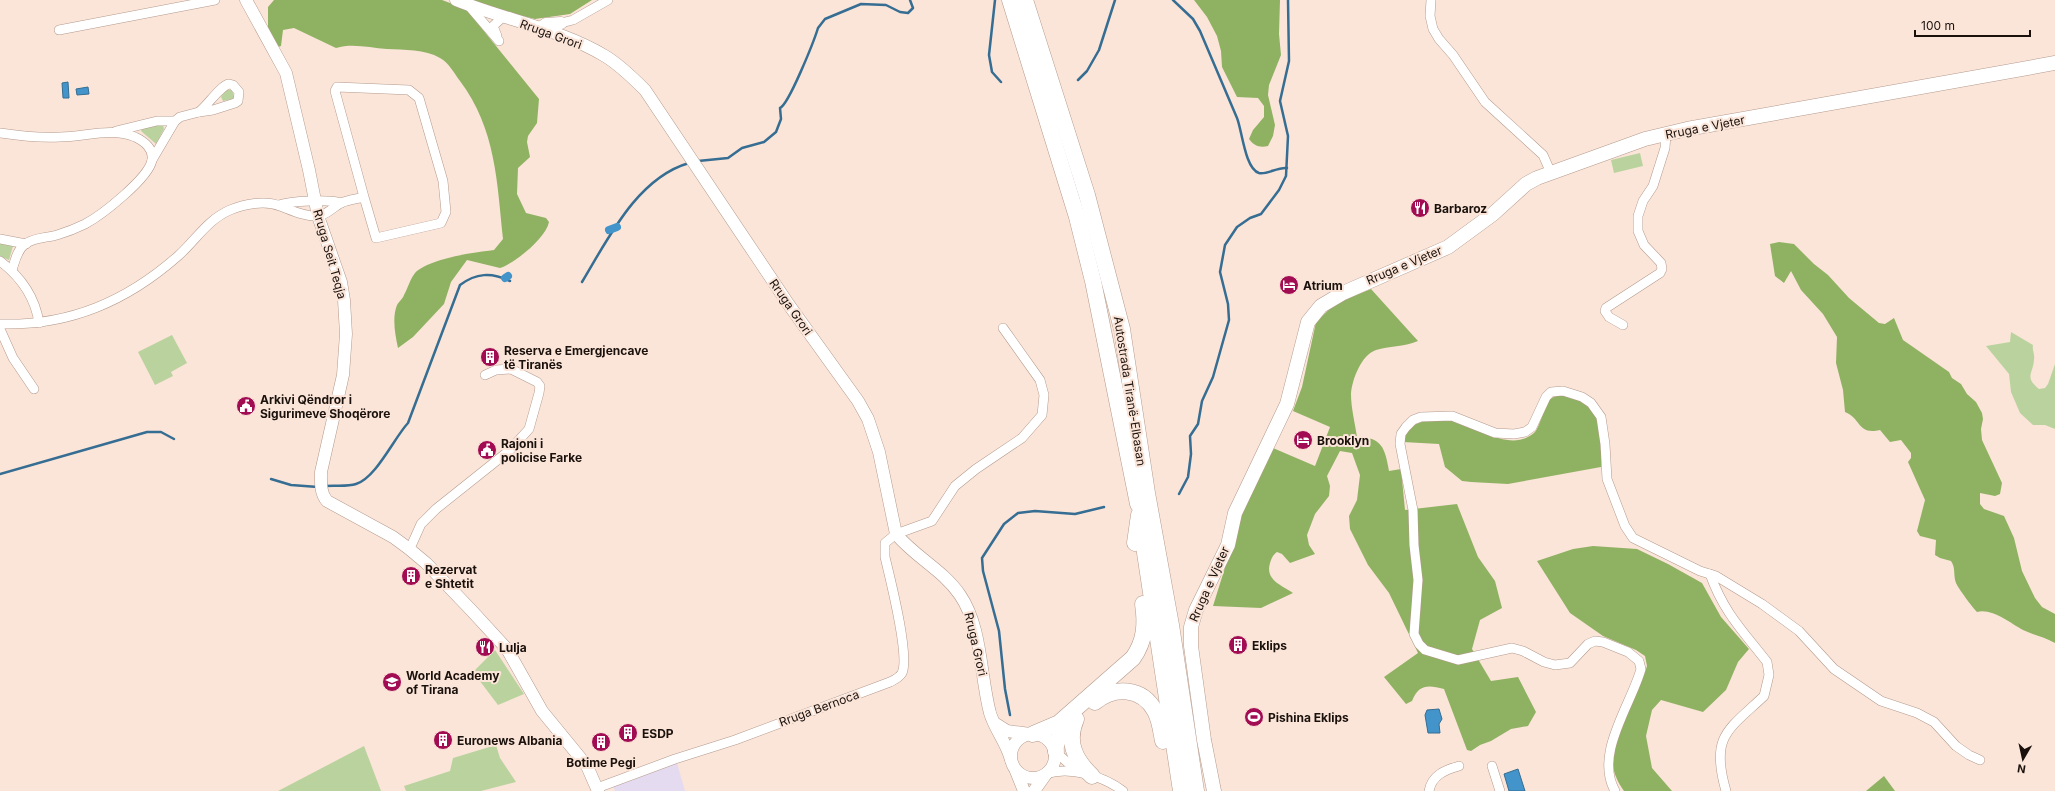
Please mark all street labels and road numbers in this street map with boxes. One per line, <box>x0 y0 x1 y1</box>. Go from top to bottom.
street label: Rruga Grori <box>518 16 584 52</box>
street label: Rruga e Vjeter <box>1664 112 1747 142</box>
street label: Rruga Seit Teqja <box>310 207 350 301</box>
street label: Rruga e Vjeter <box>1364 242 1445 288</box>
street label: Rruga Grori <box>766 276 816 338</box>
street label: Autostrada Tiranë-Elbasan <box>1111 315 1149 467</box>
street label: Rruga e Vjeter <box>1186 544 1232 624</box>
street label: Rruga Grori <box>961 611 991 677</box>
street label: Rruga Bernoca <box>777 687 861 729</box>

